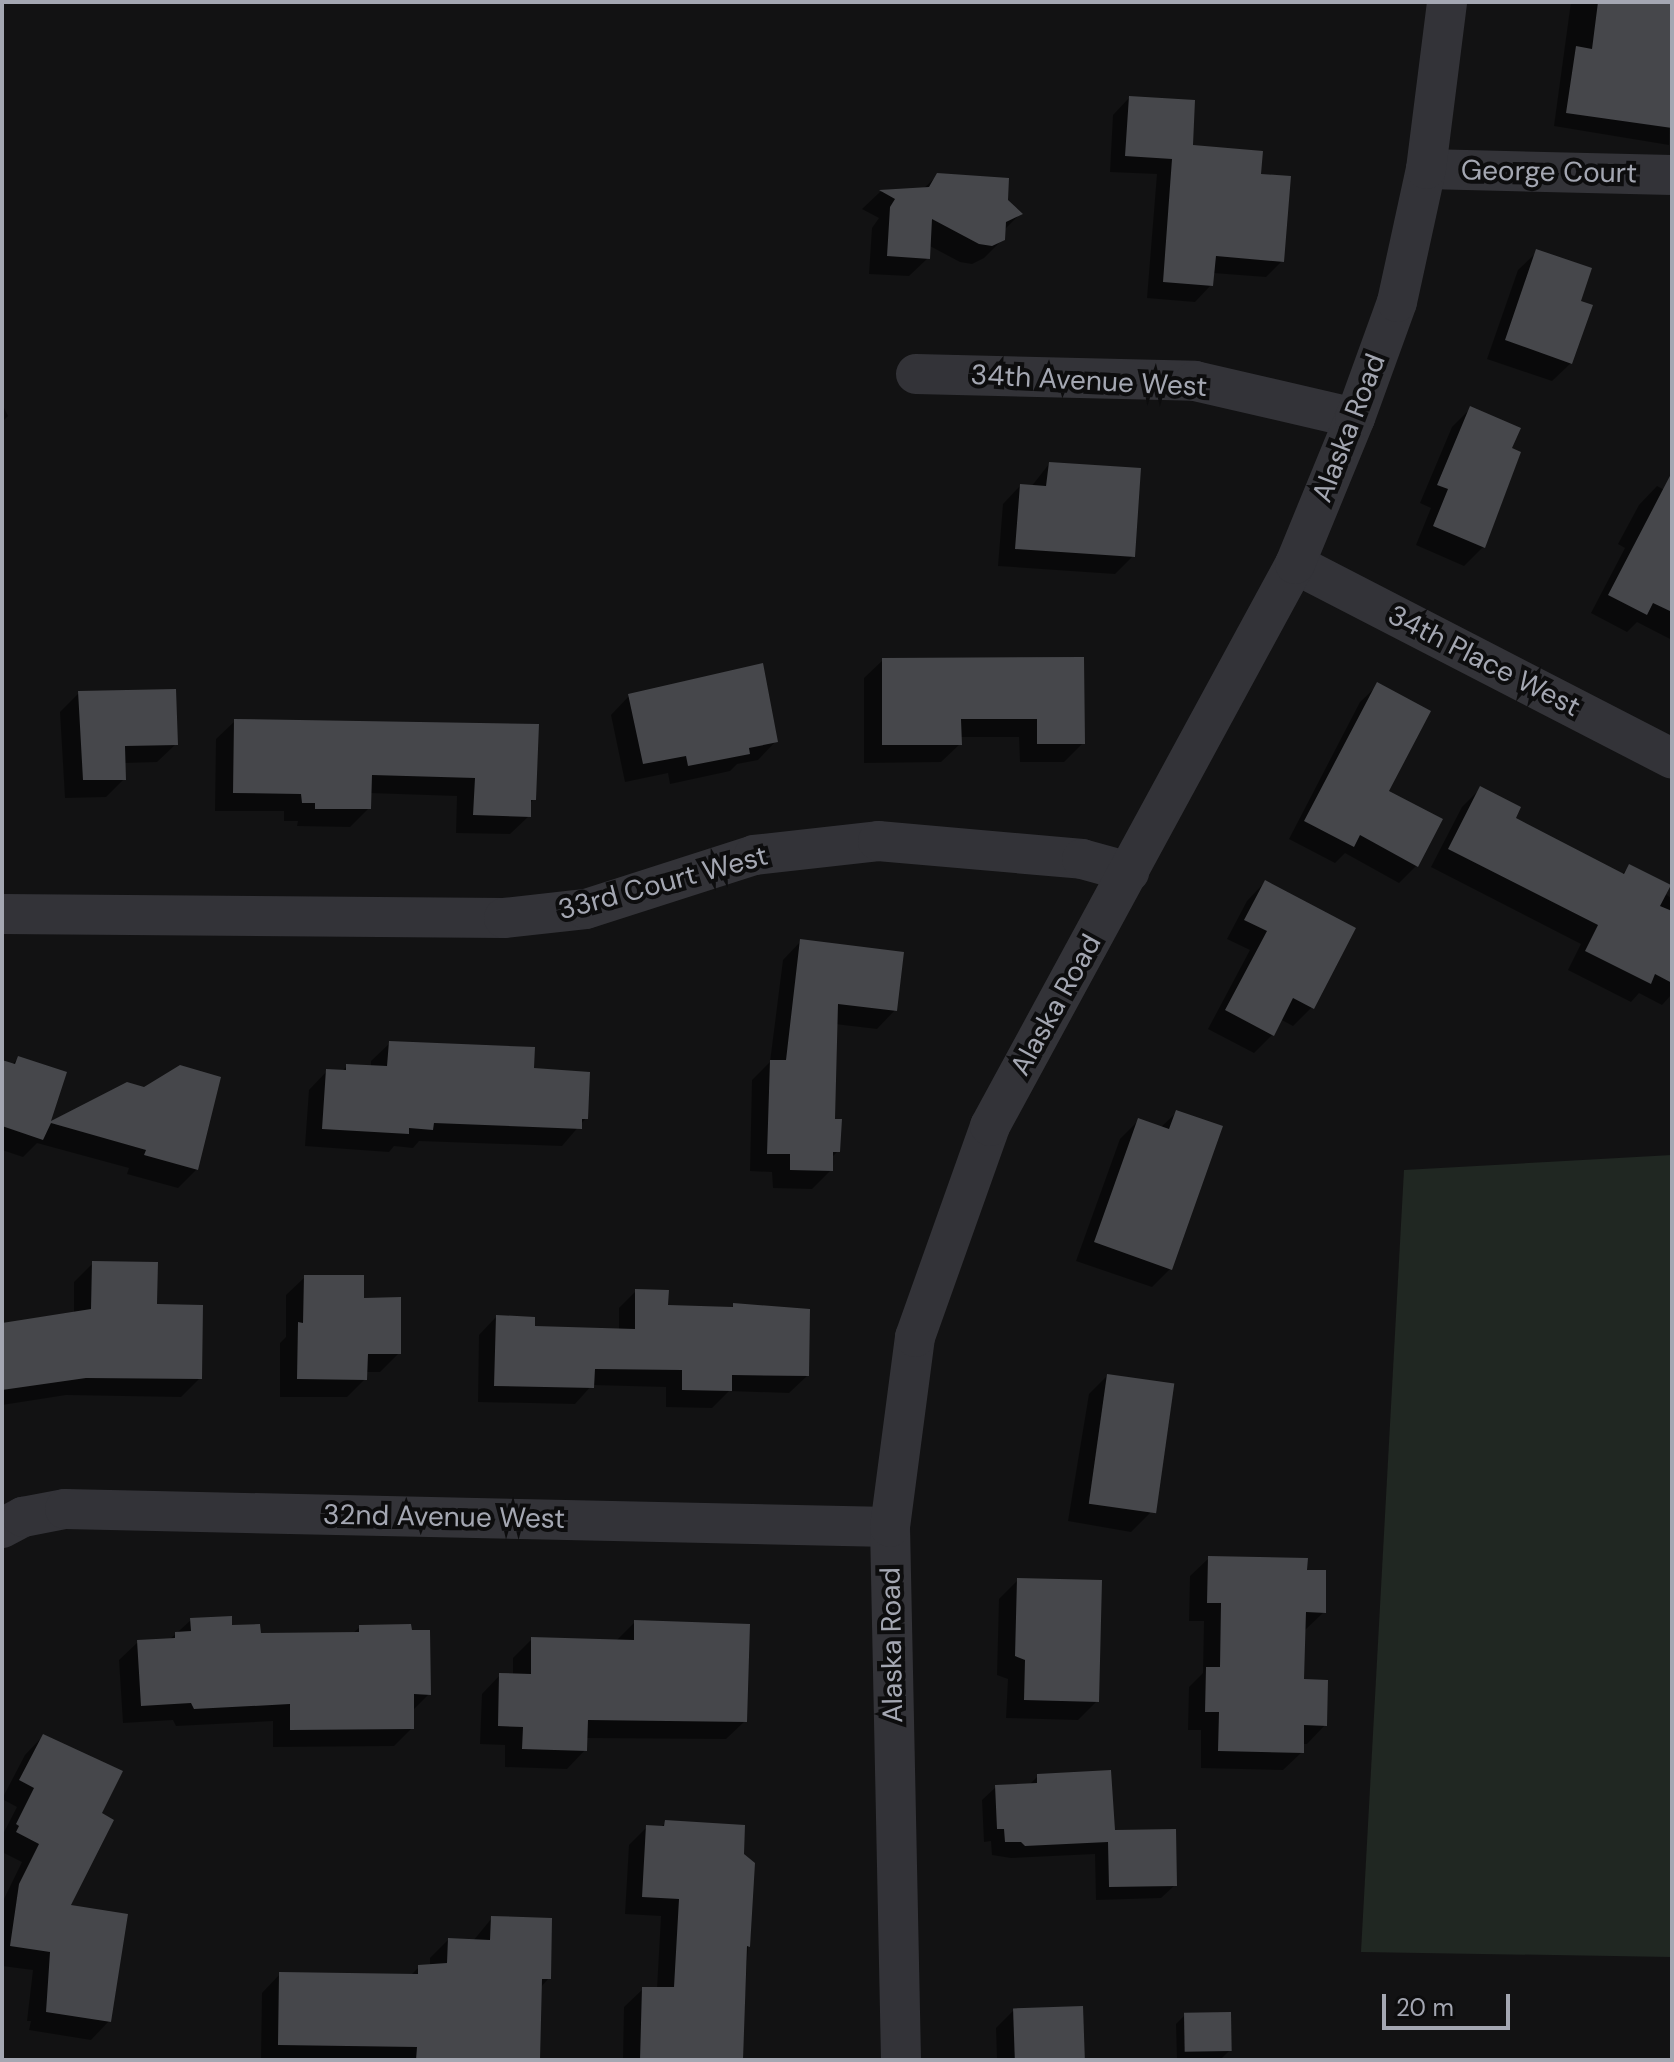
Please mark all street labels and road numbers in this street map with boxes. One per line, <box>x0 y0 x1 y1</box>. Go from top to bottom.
street label: George Court <box>1461 154 1637 190</box>
street label: Alaska Road <box>1305 349 1393 507</box>
street label: 34th Avenue West <box>970 358 1208 404</box>
street label: 34th Place West <box>1382 598 1586 724</box>
street label: 33rd Court West <box>555 839 771 927</box>
street label: Alaska Road <box>1003 929 1109 1081</box>
street label: 32nd Avenue West <box>323 1498 565 1536</box>
street label: Alaska Road <box>874 1567 910 1723</box>

